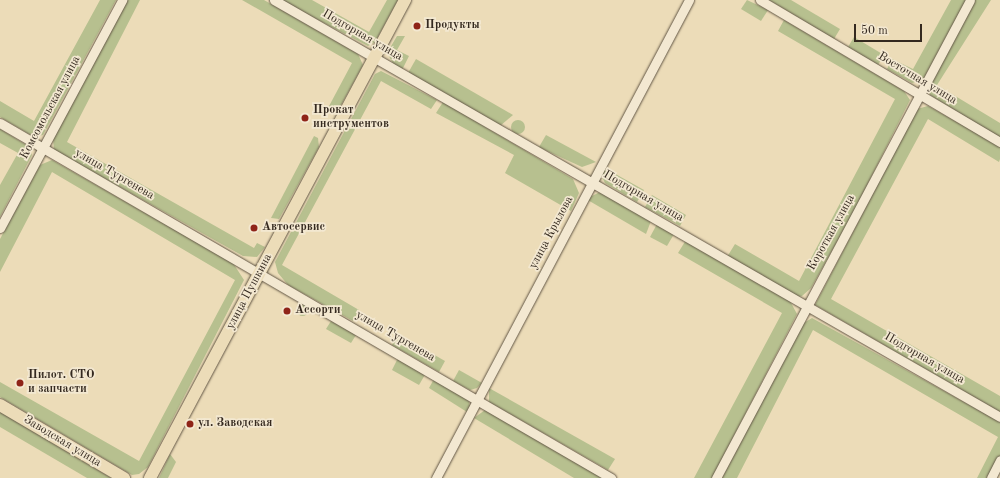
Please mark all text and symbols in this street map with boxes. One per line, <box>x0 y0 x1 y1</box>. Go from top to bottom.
street label: Подгорная улица <box>319 7 405 65</box>
scale bar <box>856 16 924 42</box>
place label: Продукты <box>425 19 480 33</box>
marker: Продукты <box>412 21 422 31</box>
text: 50 m <box>861 25 888 37</box>
street label: Восточная улица <box>875 50 959 108</box>
street label: Комсомольская улица <box>18 54 84 162</box>
place label: Прокат инструментов <box>313 104 389 132</box>
marker: Прокат инструментов <box>300 113 310 123</box>
street label: улица Тургенева <box>72 146 156 204</box>
street label: Подгорная улица <box>600 168 686 226</box>
street label: Короткая улица <box>805 192 859 274</box>
street label: улица Крылова <box>527 194 577 272</box>
place label: Автосервис <box>262 221 325 235</box>
marker: Автосервис <box>249 223 259 233</box>
street label: улица Пушкина <box>224 252 276 332</box>
place label: Ассорти <box>295 304 341 318</box>
marker: Ассорти <box>282 306 292 316</box>
street label: улица Тургенева <box>353 308 437 366</box>
street label: Подгорная улица <box>881 330 967 388</box>
place label: Пилот. СТО и запчасти <box>28 369 95 397</box>
marker: Пилот. СТО и запчасти <box>15 378 25 388</box>
street label: Заводская улица <box>21 413 103 471</box>
place label: ул. Заводская <box>198 417 273 431</box>
marker: ул. Заводская <box>185 419 195 429</box>

